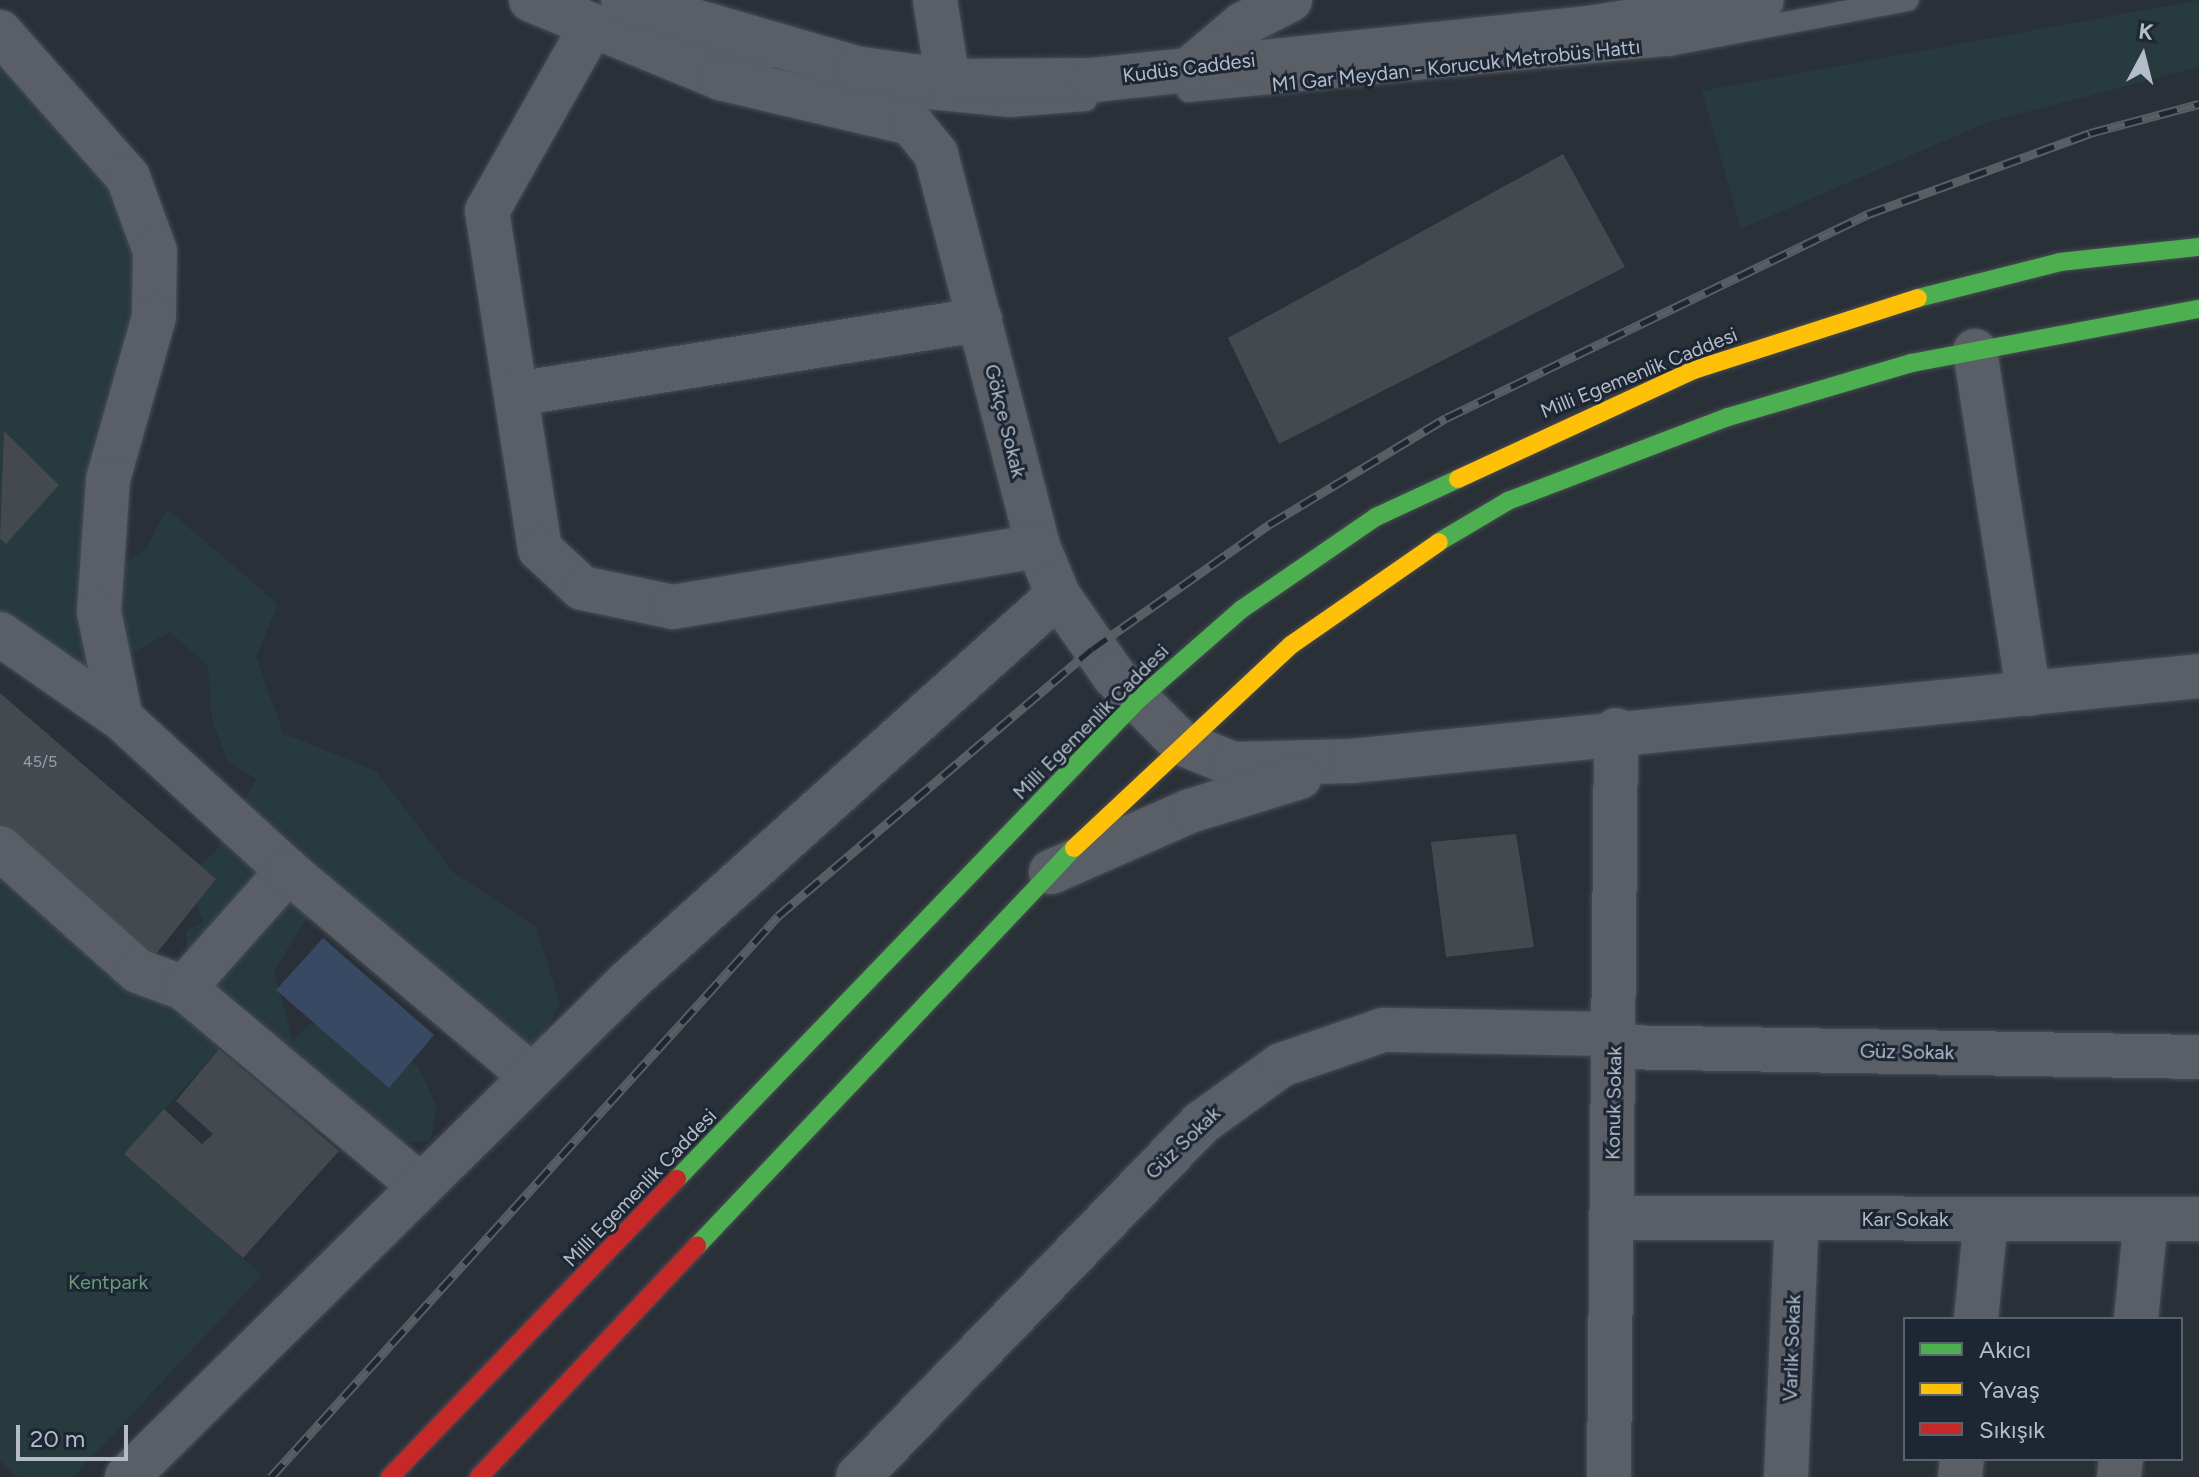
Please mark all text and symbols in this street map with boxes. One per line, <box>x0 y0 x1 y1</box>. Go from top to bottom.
north arrow <box>2103 16 2183 96</box>
text: K <box>2137 17 2155 46</box>
street label: M1 Gar Meydan - Korucuk Metrobüs Hattı <box>1271 35 1641 97</box>
street label: Kudüs Caddesi <box>1121 48 1257 88</box>
street label: Milli Egemenlik Caddesi <box>1537 323 1741 423</box>
street label: Gökçe Sokak <box>979 362 1031 480</box>
street label: Milli Egemenlik Caddesi <box>1008 639 1174 805</box>
house number: 45/5 <box>23 752 57 772</box>
street label: Güz Sokak <box>1860 1039 1954 1065</box>
street label: Konuk Sokak <box>1601 1046 1627 1160</box>
street label: Güz Sokak <box>1141 1102 1225 1184</box>
street label: Milli Egemenlik Caddesi <box>558 1104 722 1272</box>
street label: Kar Sokak <box>1861 1207 1949 1231</box>
park label: Kentpark <box>68 1270 148 1294</box>
street label: Varlık Sokak <box>1778 1294 1806 1402</box>
legend <box>1903 1317 2183 1461</box>
text: Akıcı <box>1979 1335 2031 1364</box>
text: Yavaş <box>1979 1375 2040 1404</box>
scale bar <box>20 1409 132 1459</box>
text: Sıkışık <box>1979 1415 2045 1444</box>
text: 20 m <box>30 1424 85 1453</box>

